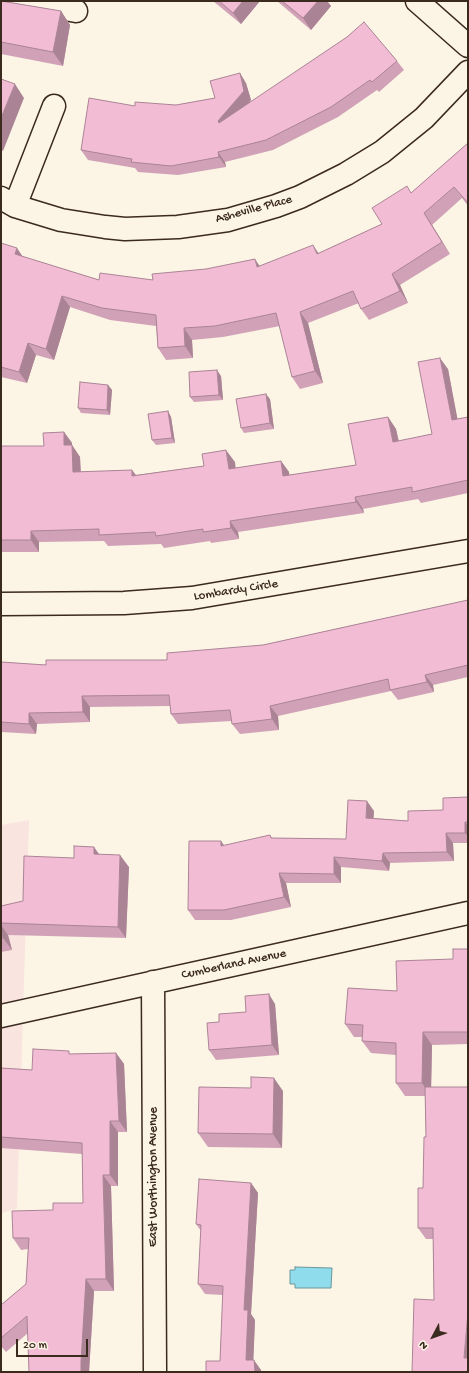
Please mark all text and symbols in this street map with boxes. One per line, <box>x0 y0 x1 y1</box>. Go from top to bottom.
street label: Asheville Place <box>214 192 294 228</box>
street label: Lombardy Circle <box>193 577 279 605</box>
street label: Cumberland Avenue <box>180 946 288 984</box>
street label: East Worthington Avenue <box>146 1107 162 1247</box>
north arrow <box>413 1317 453 1357</box>
scale bar <box>18 1331 90 1357</box>
text: N <box>417 1338 431 1352</box>
text: 20 m <box>23 1339 47 1353</box>

